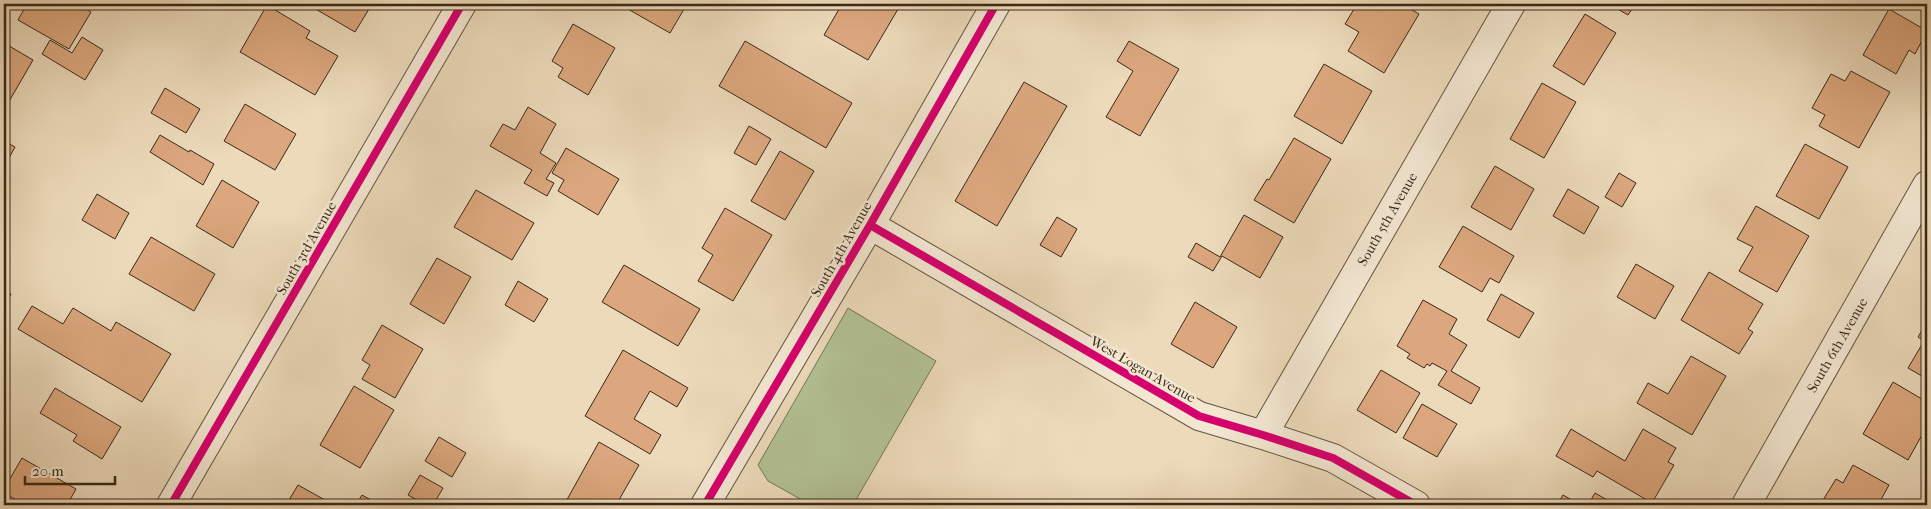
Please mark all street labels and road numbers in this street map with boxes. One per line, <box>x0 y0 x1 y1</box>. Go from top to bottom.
street label: South 5th Avenue <box>1354 169 1421 269</box>
street label: South 3rd Avenue <box>273 198 340 298</box>
street label: South 4th Avenue <box>807 198 876 300</box>
street label: South 6th Avenue <box>1803 295 1871 396</box>
street label: West Logan Avenue <box>1086 332 1198 407</box>

